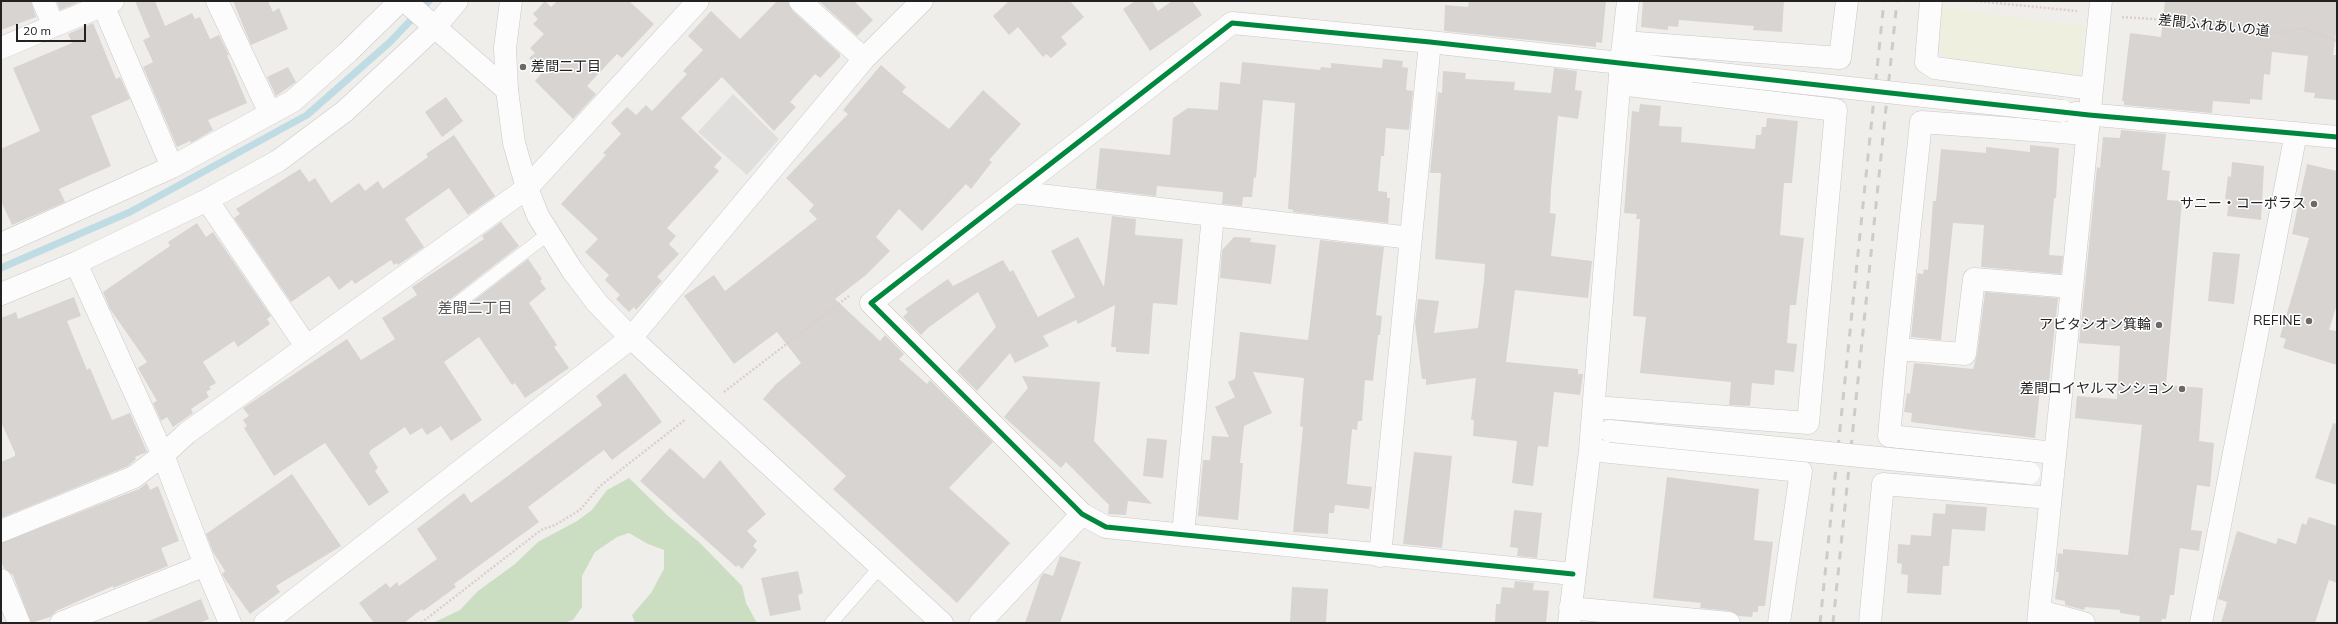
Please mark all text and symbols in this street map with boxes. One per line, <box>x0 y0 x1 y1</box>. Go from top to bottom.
street label: 差間ふれあいの道 <box>2157 12 2271 40</box>
scale bar <box>18 16 88 42</box>
text: 20 m <box>23 23 51 38</box>
place label: 差間二丁目 <box>531 59 601 75</box>
marker: 差間二丁目 <box>518 62 528 72</box>
place label: サニー・コーポラス <box>2180 196 2306 212</box>
marker: サニー・コーポラス <box>2309 199 2319 209</box>
district label: 差間二丁目 <box>438 299 512 317</box>
place label: REFINE <box>2253 313 2301 329</box>
marker: REFINE <box>2304 316 2314 326</box>
place label: アビタシオン箕輪 <box>2039 317 2151 333</box>
marker: アビタシオン箕輪 <box>2154 320 2164 330</box>
place label: 差間ロイヤルマンション <box>2020 381 2174 397</box>
marker: 差間ロイヤルマンション <box>2177 384 2187 394</box>

